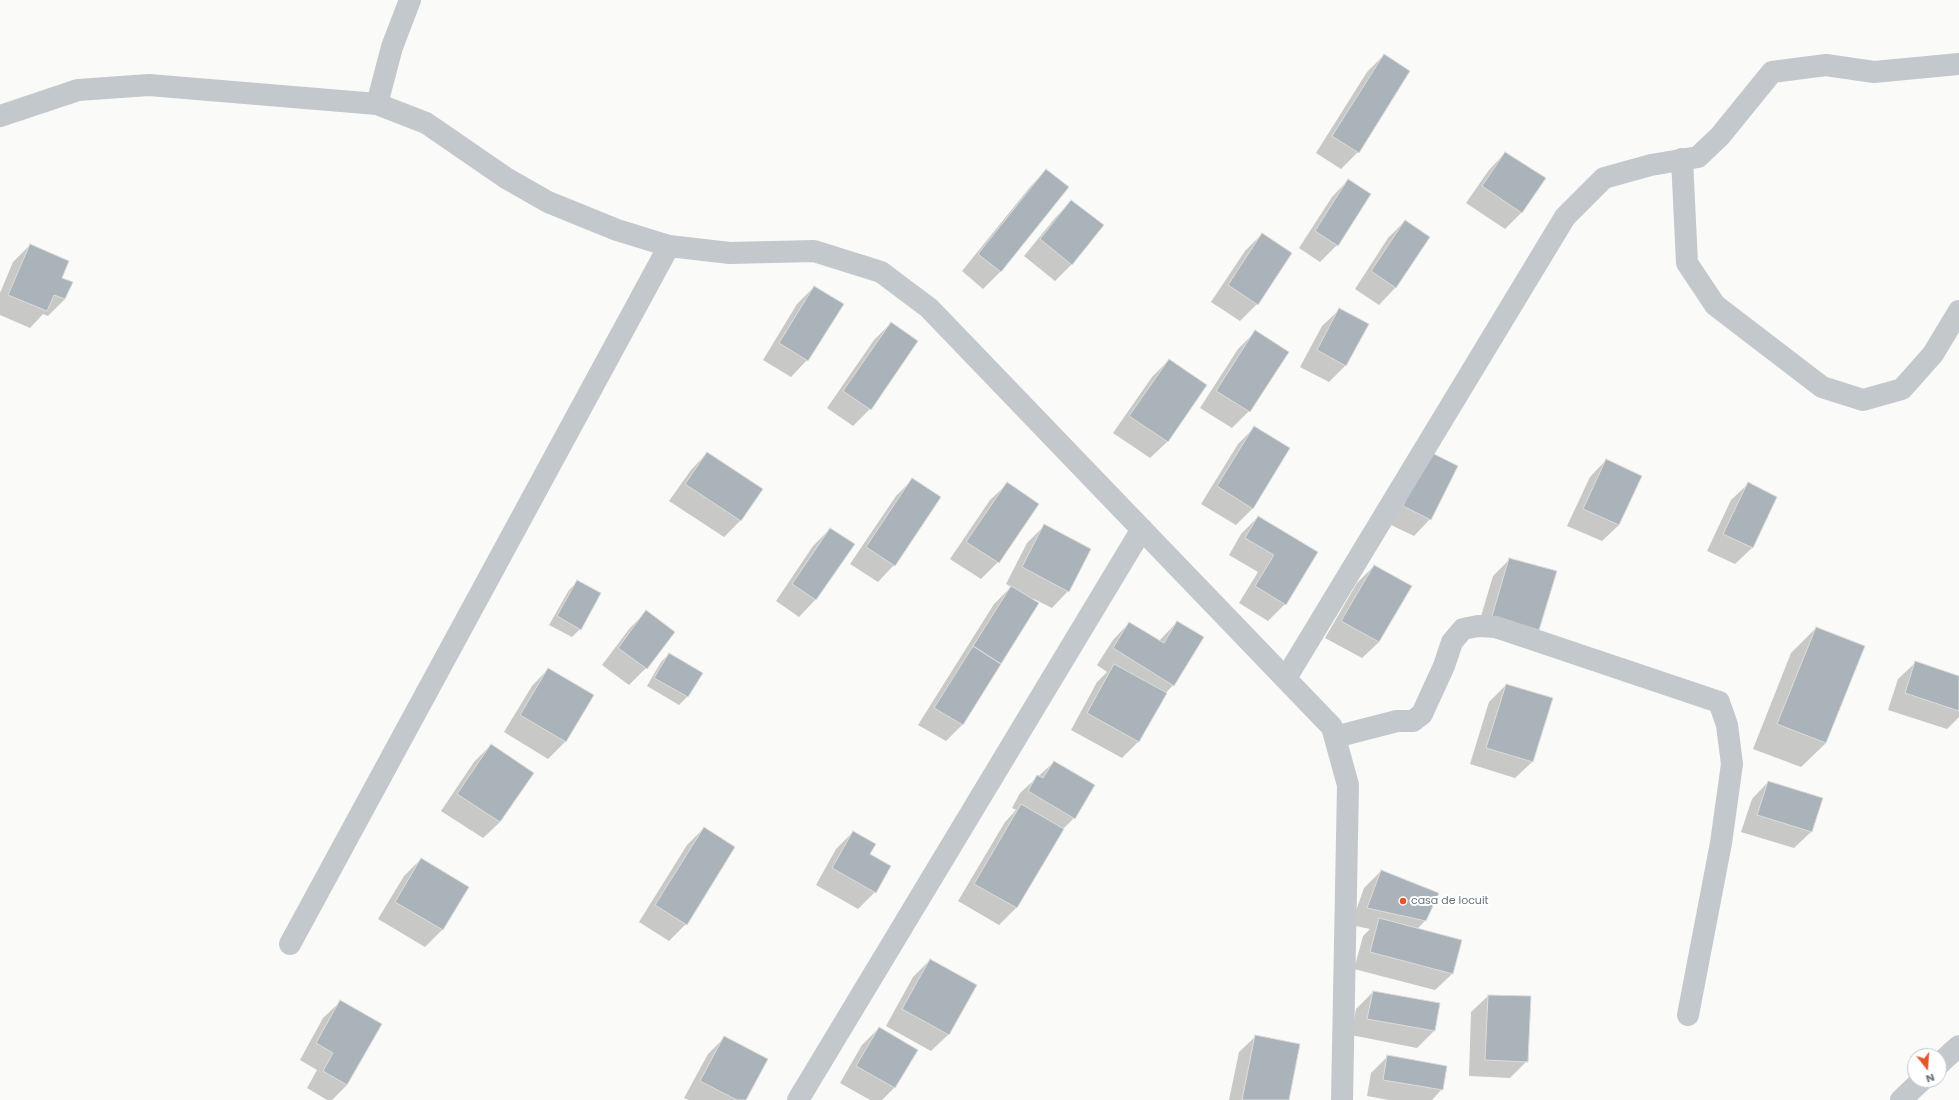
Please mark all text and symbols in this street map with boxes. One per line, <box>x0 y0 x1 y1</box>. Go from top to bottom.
place label: casa de locuit <box>1411 894 1489 908</box>
marker: casa de locuit <box>1398 896 1408 906</box>
north arrow <box>1907 1048 1947 1088</box>
text: N <box>1924 1070 1937 1087</box>

